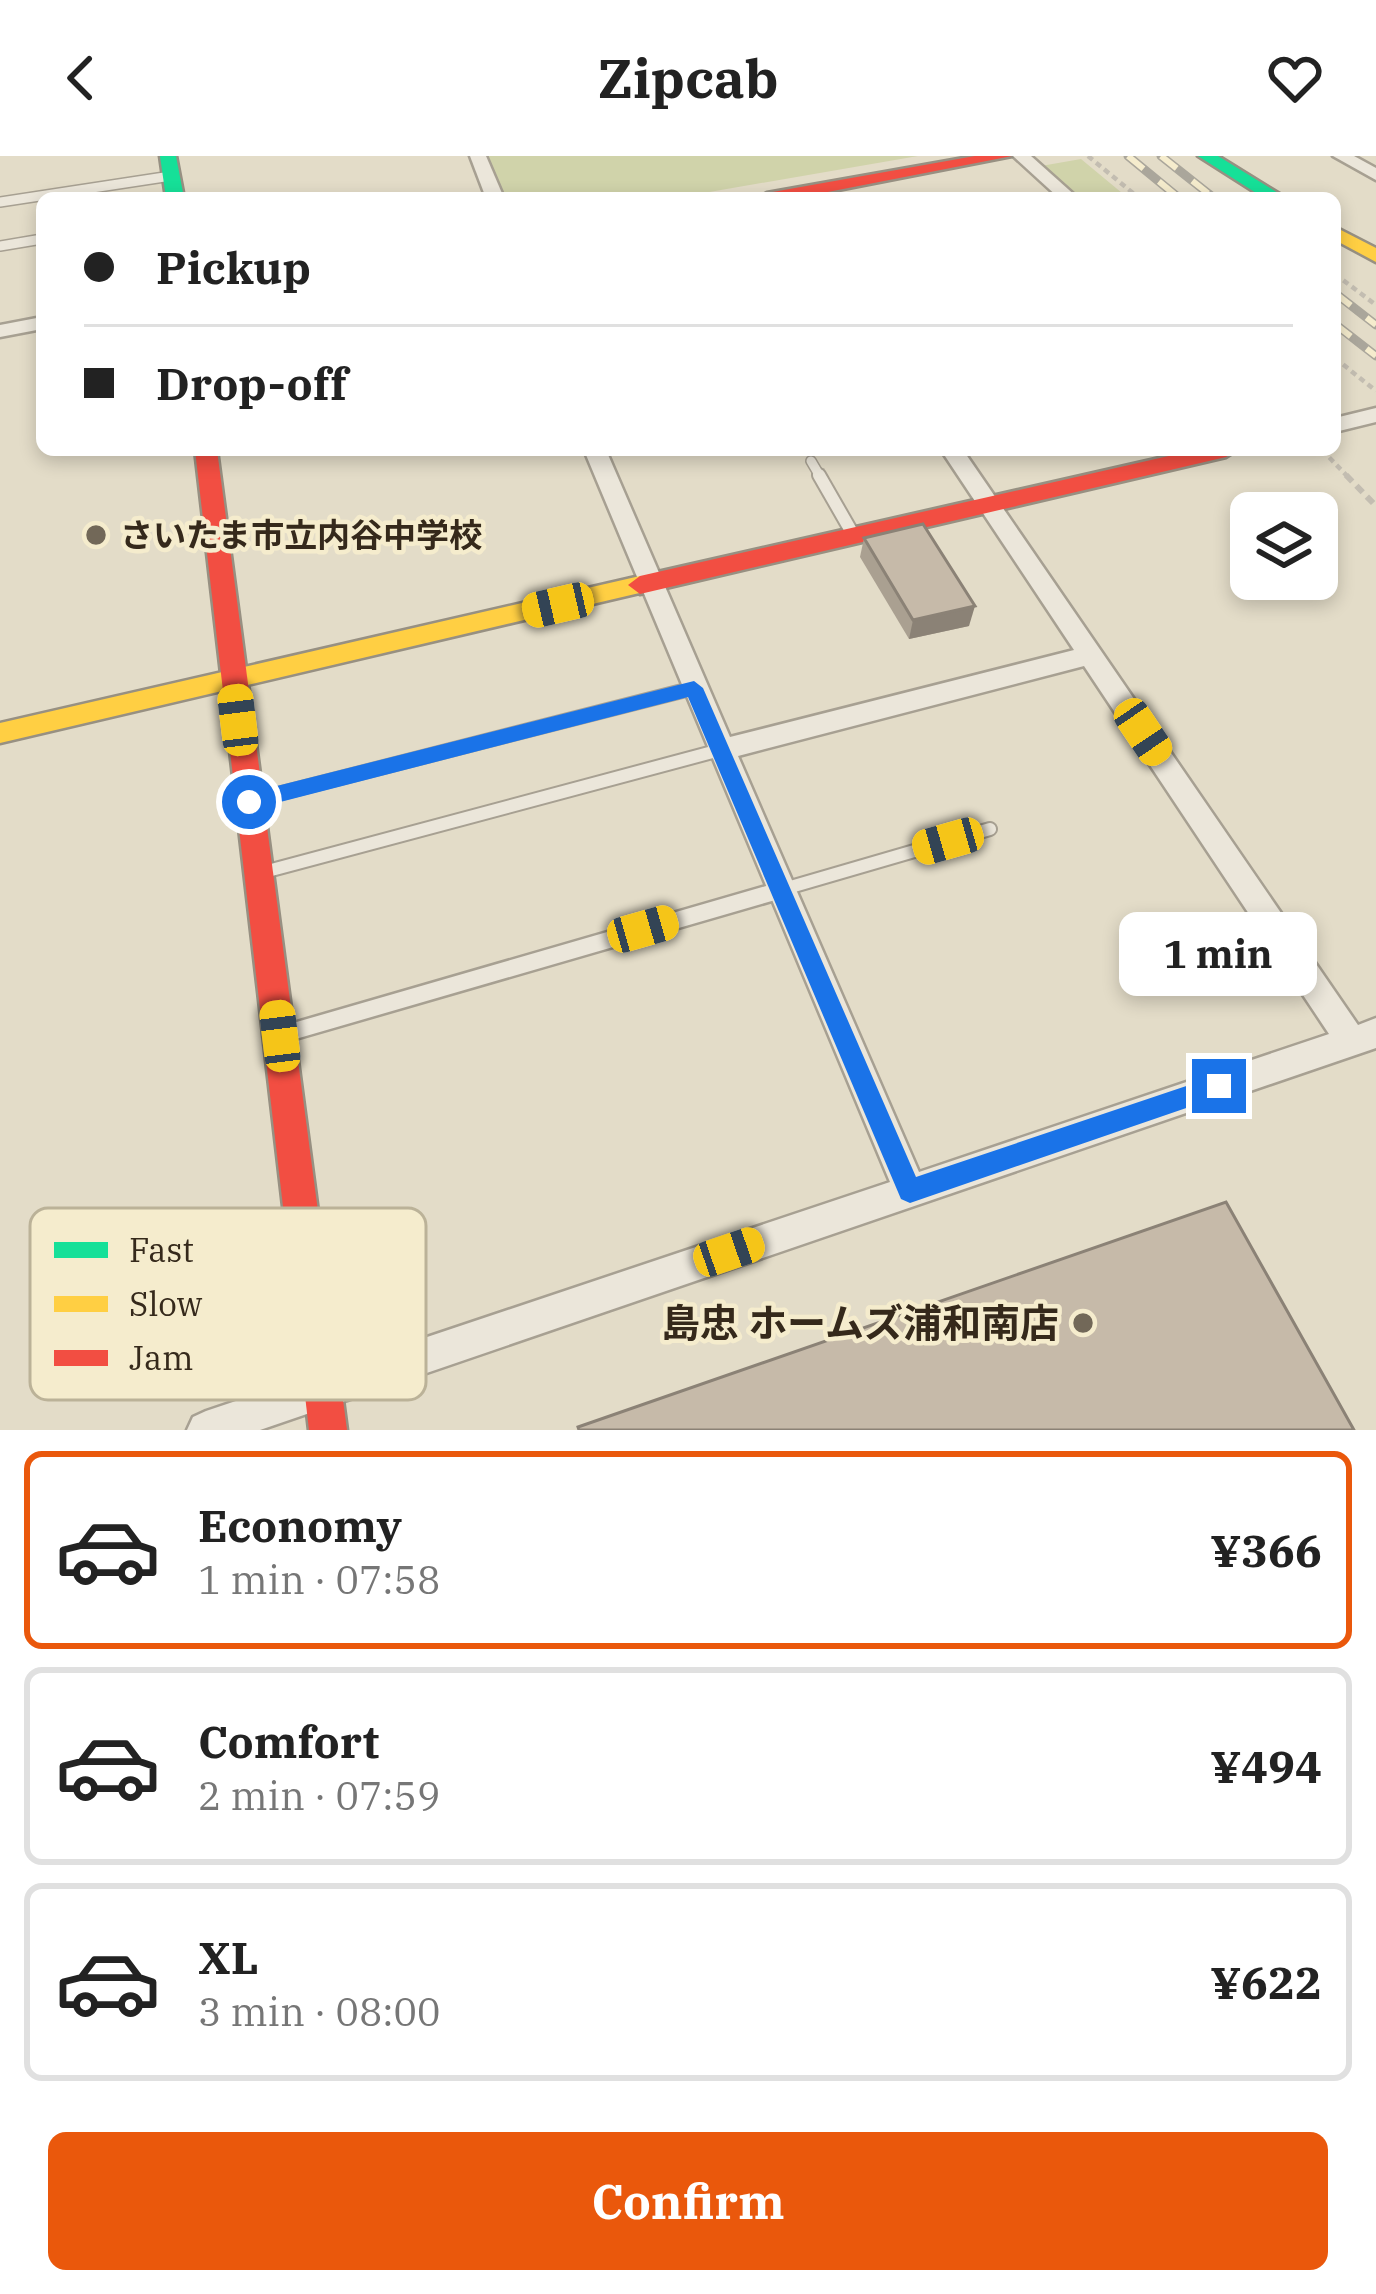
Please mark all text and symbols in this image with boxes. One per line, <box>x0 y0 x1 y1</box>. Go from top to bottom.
text: Zipcab <box>597 43 779 113</box>
icon: back <box>48 45 114 111</box>
icon: heart <box>1262 45 1328 111</box>
text: Pickup <box>156 238 311 296</box>
text: Drop-off <box>156 354 347 412</box>
map controls <box>1230 492 1338 600</box>
button: layers <box>1230 492 1338 600</box>
place label: さいたま市立内谷中学校 <box>120 513 482 556</box>
marker: さいたま市立内谷中学校 <box>83 522 109 548</box>
car <box>519 579 597 631</box>
car <box>216 682 260 758</box>
car <box>1108 692 1178 772</box>
route start <box>222 775 276 829</box>
car <box>908 814 988 868</box>
car <box>603 902 683 956</box>
callout: 1 min <box>1120 912 1318 996</box>
text: 1 min <box>1163 928 1273 979</box>
car <box>258 998 302 1074</box>
route end <box>1192 1059 1246 1113</box>
legend <box>30 1208 426 1400</box>
car <box>689 1223 769 1281</box>
text: Fast <box>129 1228 194 1271</box>
text: Slow <box>129 1282 203 1325</box>
place label: 島忠 ホームズ浦和南店 <box>661 1297 1059 1348</box>
marker: 島忠 ホームズ浦和南店 <box>1070 1310 1096 1336</box>
text: Jam <box>129 1336 193 1379</box>
icon: car <box>54 1496 162 1604</box>
text: Economy <box>198 1496 402 1554</box>
text: ¥366 <box>1210 1521 1322 1579</box>
text: 1 min · 07:58 <box>198 1554 440 1605</box>
icon: car <box>54 1712 162 1820</box>
text: Comfort <box>198 1712 379 1770</box>
text: ¥494 <box>1210 1737 1322 1795</box>
text: 2 min · 07:59 <box>198 1770 440 1821</box>
icon: car <box>54 1928 162 2036</box>
text: XL <box>198 1928 259 1986</box>
text: ¥622 <box>1210 1953 1322 2011</box>
text: 3 min · 08:00 <box>198 1986 440 2037</box>
button: Confirm <box>48 2132 1328 2270</box>

